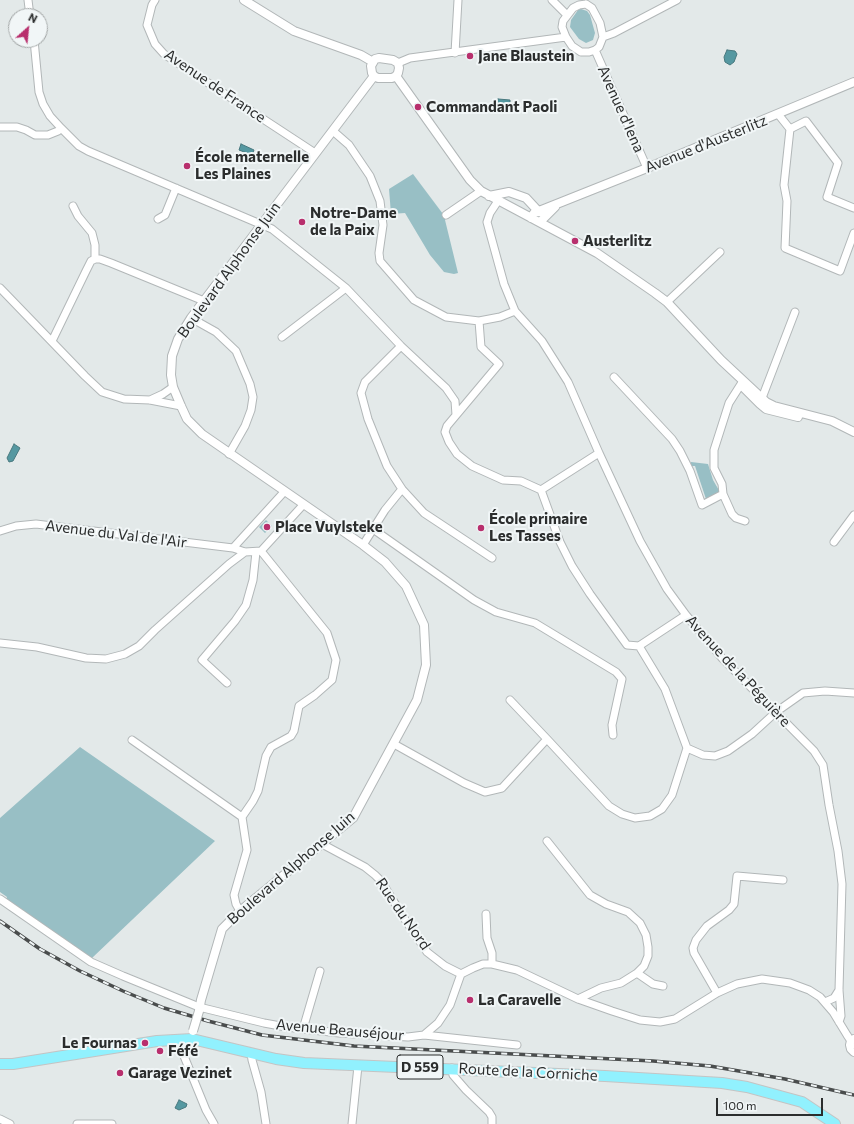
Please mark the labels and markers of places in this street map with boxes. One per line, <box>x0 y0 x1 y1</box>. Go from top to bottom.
place label: Jane Blaustein <box>478 47 575 65</box>
marker: Jane Blaustein <box>465 51 475 61</box>
place label: Commandant Paoli <box>426 98 557 116</box>
marker: Commandant Paoli <box>413 102 423 112</box>
place label: École maternelle Les Plaines <box>195 148 309 183</box>
marker: École maternelle Les Plaines <box>182 161 192 171</box>
place label: Notre-Dame de la Paix <box>310 204 397 239</box>
marker: Notre-Dame de la Paix <box>297 217 307 227</box>
place label: Austerlitz <box>583 232 652 250</box>
marker: Austerlitz <box>570 236 580 246</box>
place label: École primaire Les Tasses <box>489 510 587 545</box>
place label: Place Vuylsteke <box>275 518 383 536</box>
marker: Place Vuylsteke <box>262 522 272 532</box>
marker: École primaire Les Tasses <box>476 523 486 533</box>
place label: La Caravelle <box>478 991 561 1009</box>
marker: La Caravelle <box>465 995 475 1005</box>
place label: Le Fournas <box>62 1034 137 1052</box>
marker: Le Fournas <box>140 1038 150 1048</box>
place label: Féfé <box>168 1042 198 1060</box>
marker: Féfé <box>155 1046 165 1056</box>
place label: Garage Vezinet <box>128 1064 232 1082</box>
marker: Garage Vezinet <box>115 1068 125 1078</box>

